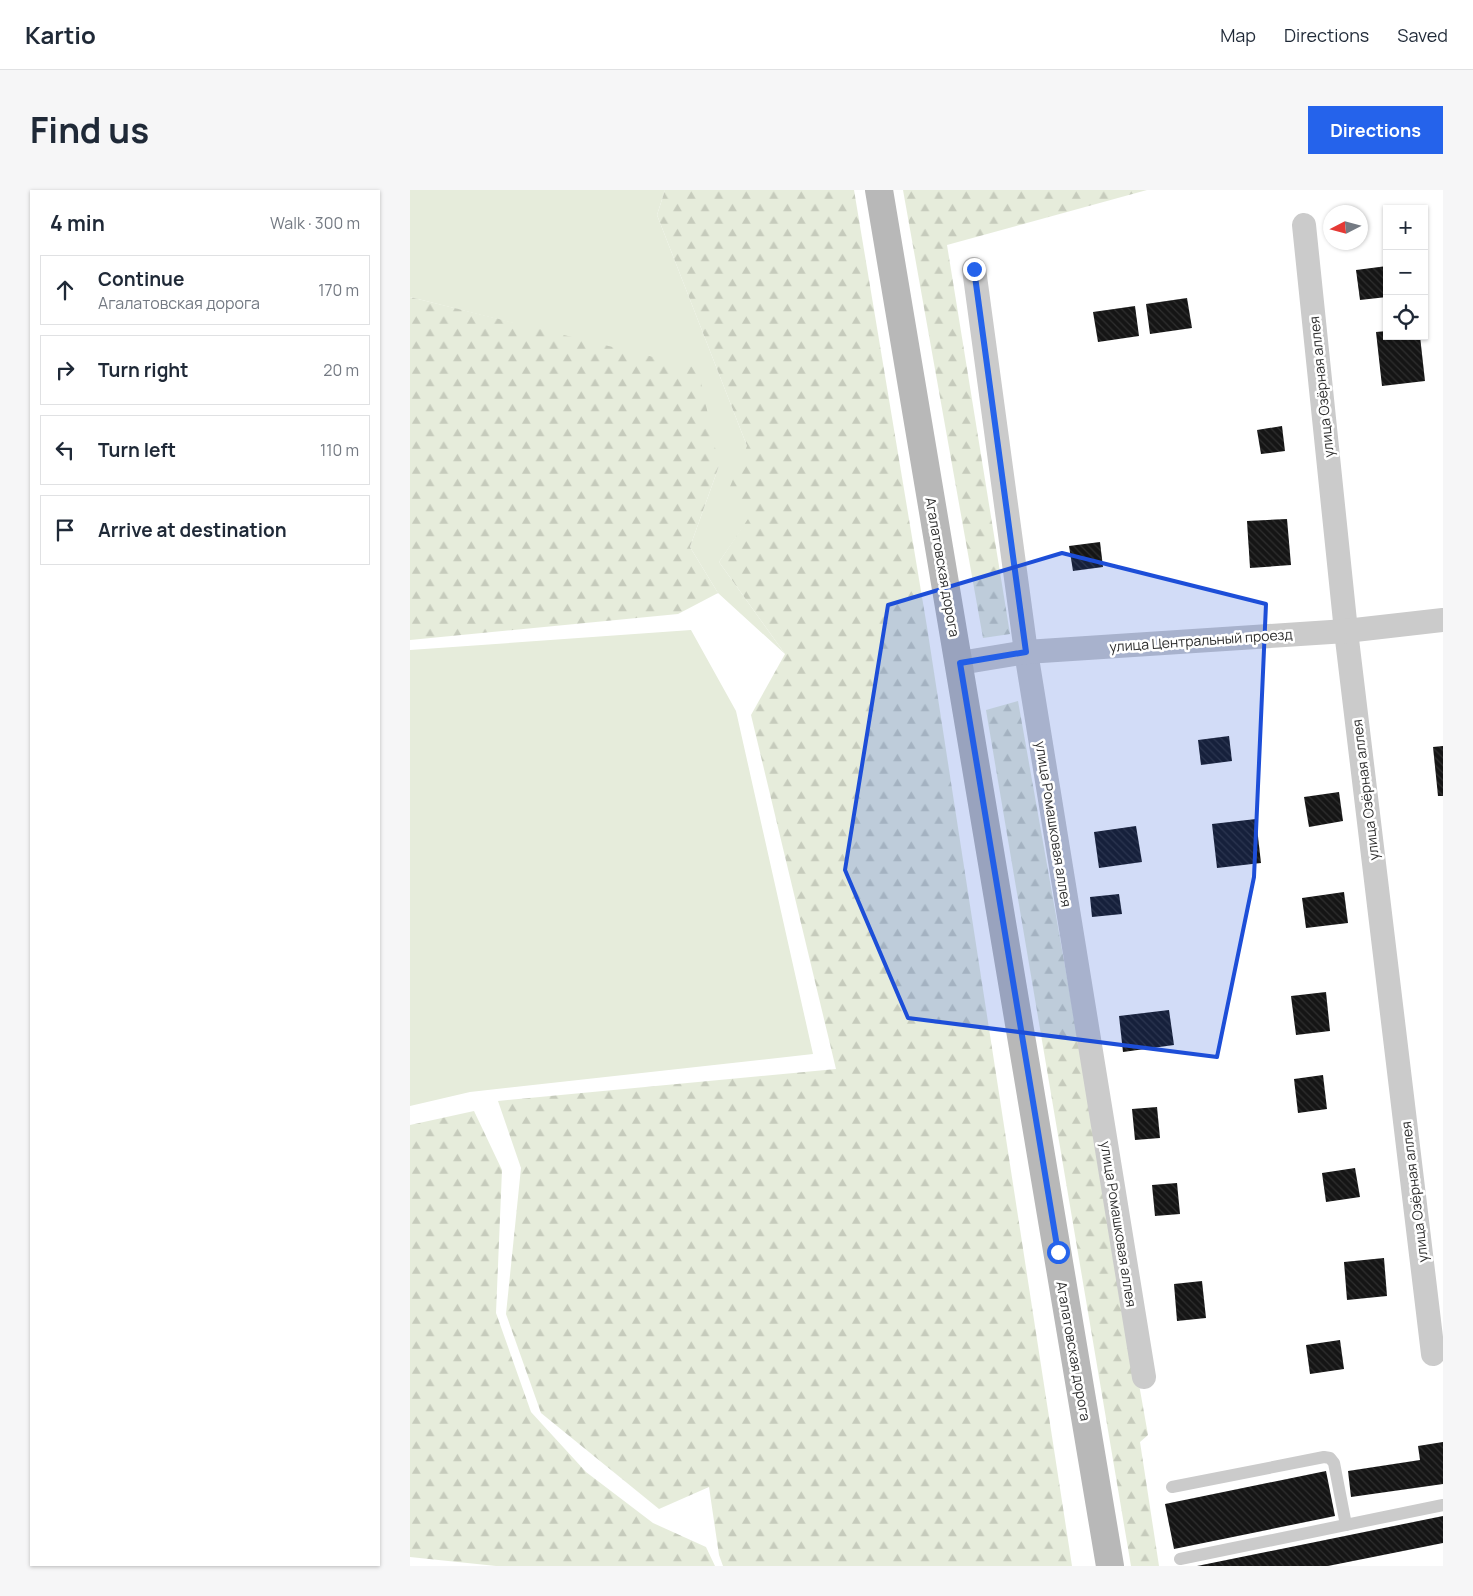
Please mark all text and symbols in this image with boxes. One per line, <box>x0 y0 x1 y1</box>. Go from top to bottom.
text: Kartio <box>25 18 96 51</box>
text: Map <box>1220 23 1256 47</box>
text: Directions <box>1284 23 1369 47</box>
text: Saved <box>1397 23 1448 47</box>
text: Find us <box>30 106 149 154</box>
button: Directions <box>1308 106 1443 154</box>
north arrow <box>1323 205 1368 250</box>
map controls <box>1383 205 1428 340</box>
button: + <box>1383 205 1428 250</box>
text: 4 min <box>50 209 105 237</box>
text: Walk · 300 m <box>270 212 360 234</box>
button: − <box>1383 250 1428 295</box>
route end <box>963 258 986 281</box>
text: Continue <box>98 266 184 292</box>
icon: ahead <box>51 276 79 304</box>
text: 170 m <box>318 279 359 301</box>
text: Агалатовская дорога <box>98 292 260 314</box>
button: locate <box>1383 295 1428 340</box>
street label: улица Озёрная аллея <box>1304 315 1338 459</box>
icon: right <box>51 356 79 384</box>
text: Turn right <box>98 357 188 383</box>
text: 20 m <box>323 359 359 381</box>
icon: left <box>51 436 79 464</box>
text: Turn left <box>98 437 176 463</box>
text: 110 m <box>320 439 359 461</box>
street label: Агалатовская дорога <box>921 496 965 638</box>
icon: arrive <box>51 516 79 544</box>
text: Arrive at destination <box>98 517 287 543</box>
street label: улица Центральный проезд <box>1109 624 1293 656</box>
street label: улица Озёрная аллея <box>1347 718 1383 862</box>
street label: улица Ромашковая аллея <box>1031 740 1077 908</box>
street label: улица Озёрная аллея <box>1396 1120 1432 1264</box>
street label: улица Ромашковая аллея <box>1096 1140 1142 1308</box>
route start <box>1047 1241 1070 1264</box>
street label: Агалатовская дорога <box>1052 1280 1096 1422</box>

